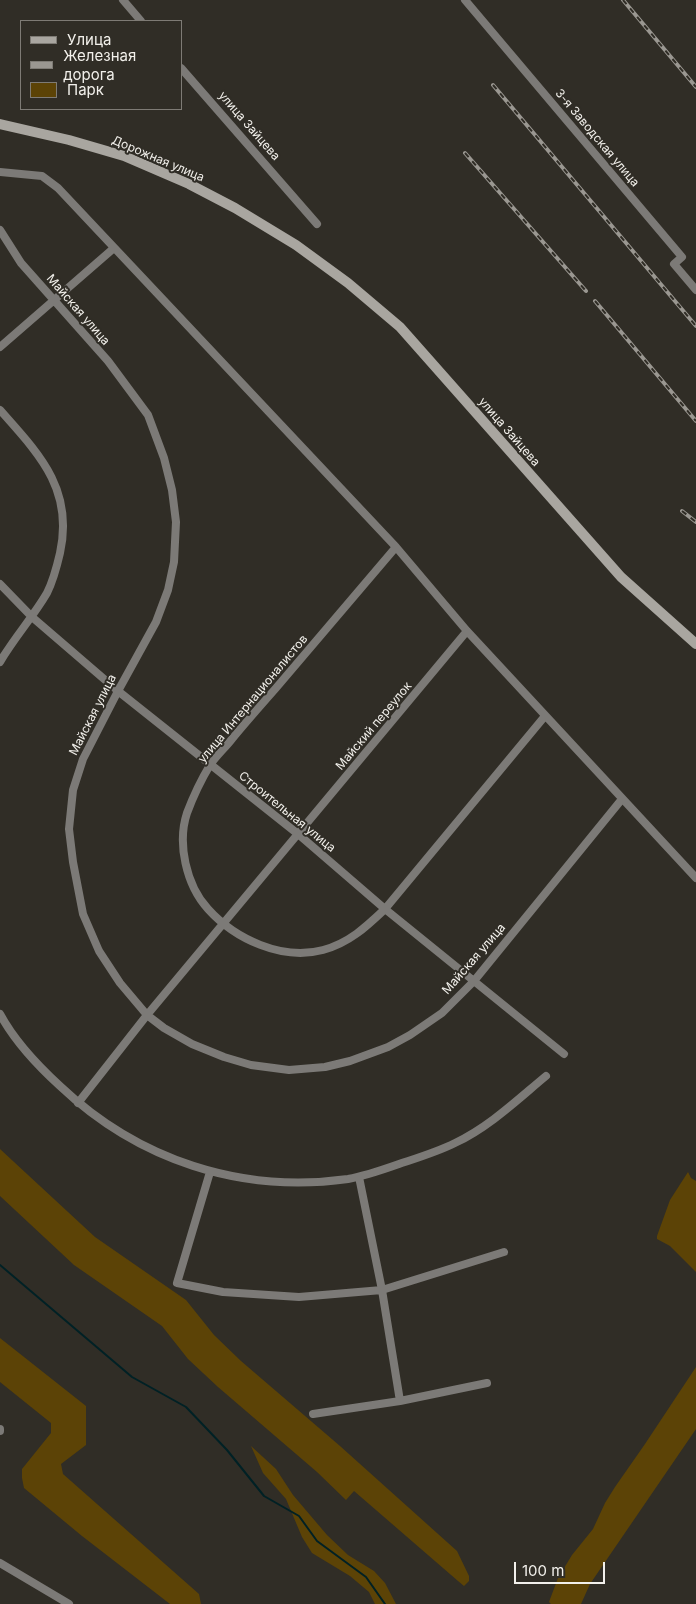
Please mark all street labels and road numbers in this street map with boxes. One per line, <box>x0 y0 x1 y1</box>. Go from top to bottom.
street label: 3-я Заводская улица <box>552 86 642 190</box>
street label: улица Зайцева <box>215 89 283 163</box>
street label: Дорожная улица <box>110 133 206 185</box>
street label: Майская улица <box>43 272 113 348</box>
street label: улица Зайцева <box>475 395 543 469</box>
street label: улица Интернационалистов <box>195 632 311 766</box>
street label: Майская улица <box>66 672 120 758</box>
street label: Майский переулок <box>333 679 415 773</box>
street label: Строительная улица <box>236 769 338 855</box>
street label: Майская улица <box>439 921 509 997</box>

